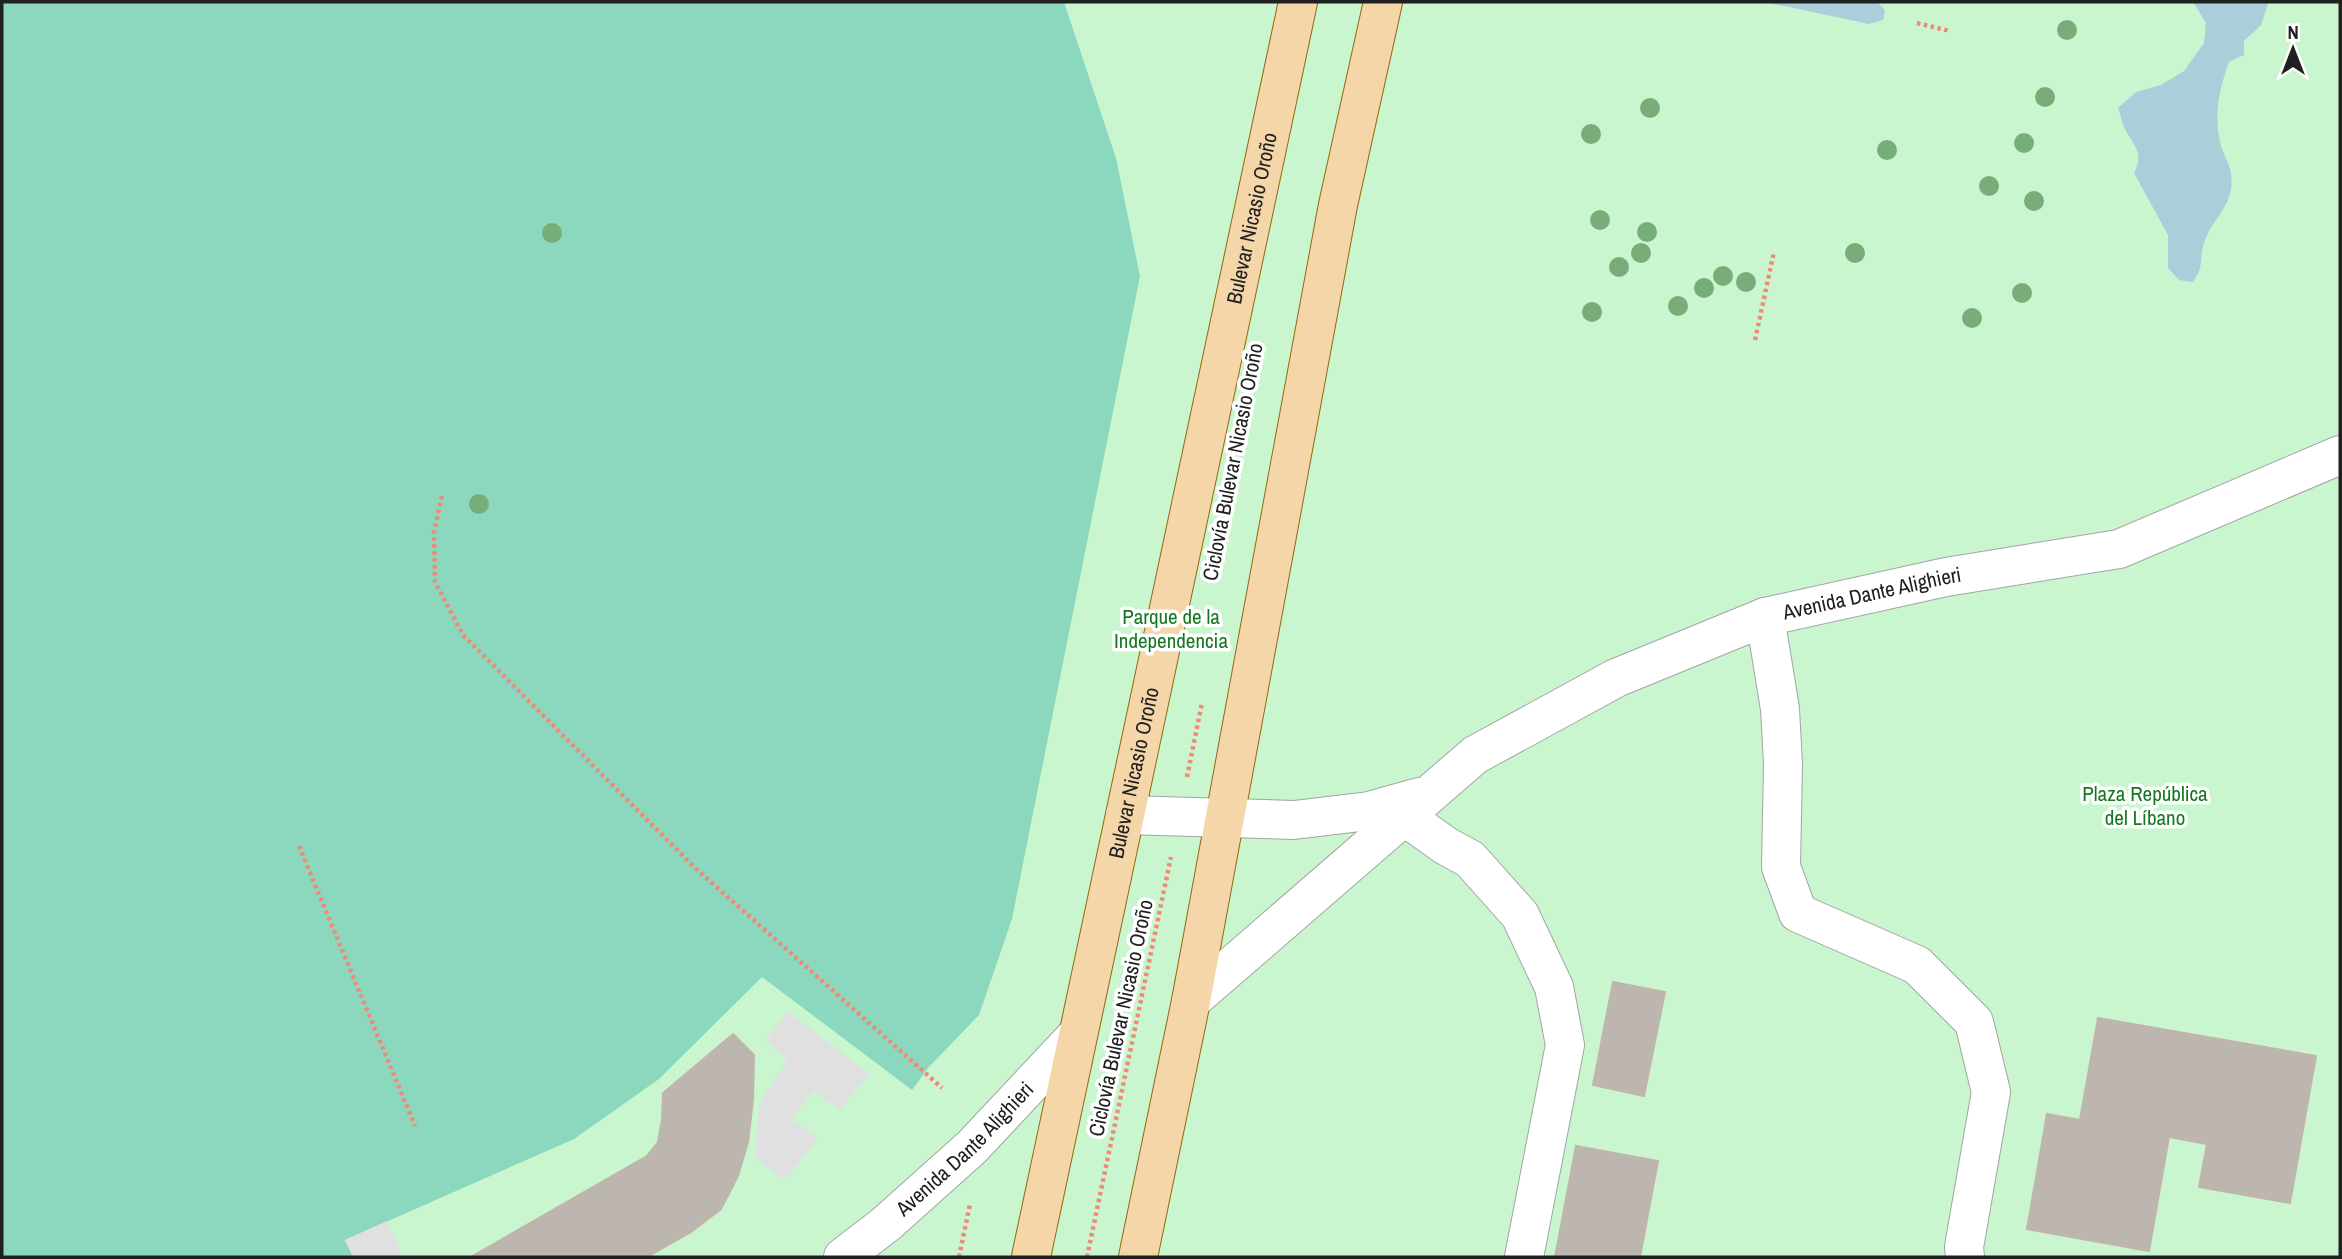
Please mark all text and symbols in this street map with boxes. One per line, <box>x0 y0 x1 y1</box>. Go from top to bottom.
north arrow <box>2258 14 2328 84</box>
text: N <box>2287 19 2299 45</box>
street label: Bulevar Nicasio Oroño <box>1219 130 1284 306</box>
street label: Ciclovía Bulevar Nicasio Oroño <box>1195 341 1270 583</box>
street label: Avenida Dante Alighieri <box>1779 560 1963 627</box>
park label: Parque de la Independencia <box>1114 602 1228 655</box>
street label: Bulevar Nicasio Oroño <box>1101 684 1166 861</box>
park label: Plaza República del Líbano <box>2082 779 2208 832</box>
street label: Ciclovía Bulevar Nicasio Oroño <box>1081 897 1160 1139</box>
street label: Avenida Dante Alighieri <box>889 1075 1040 1223</box>

